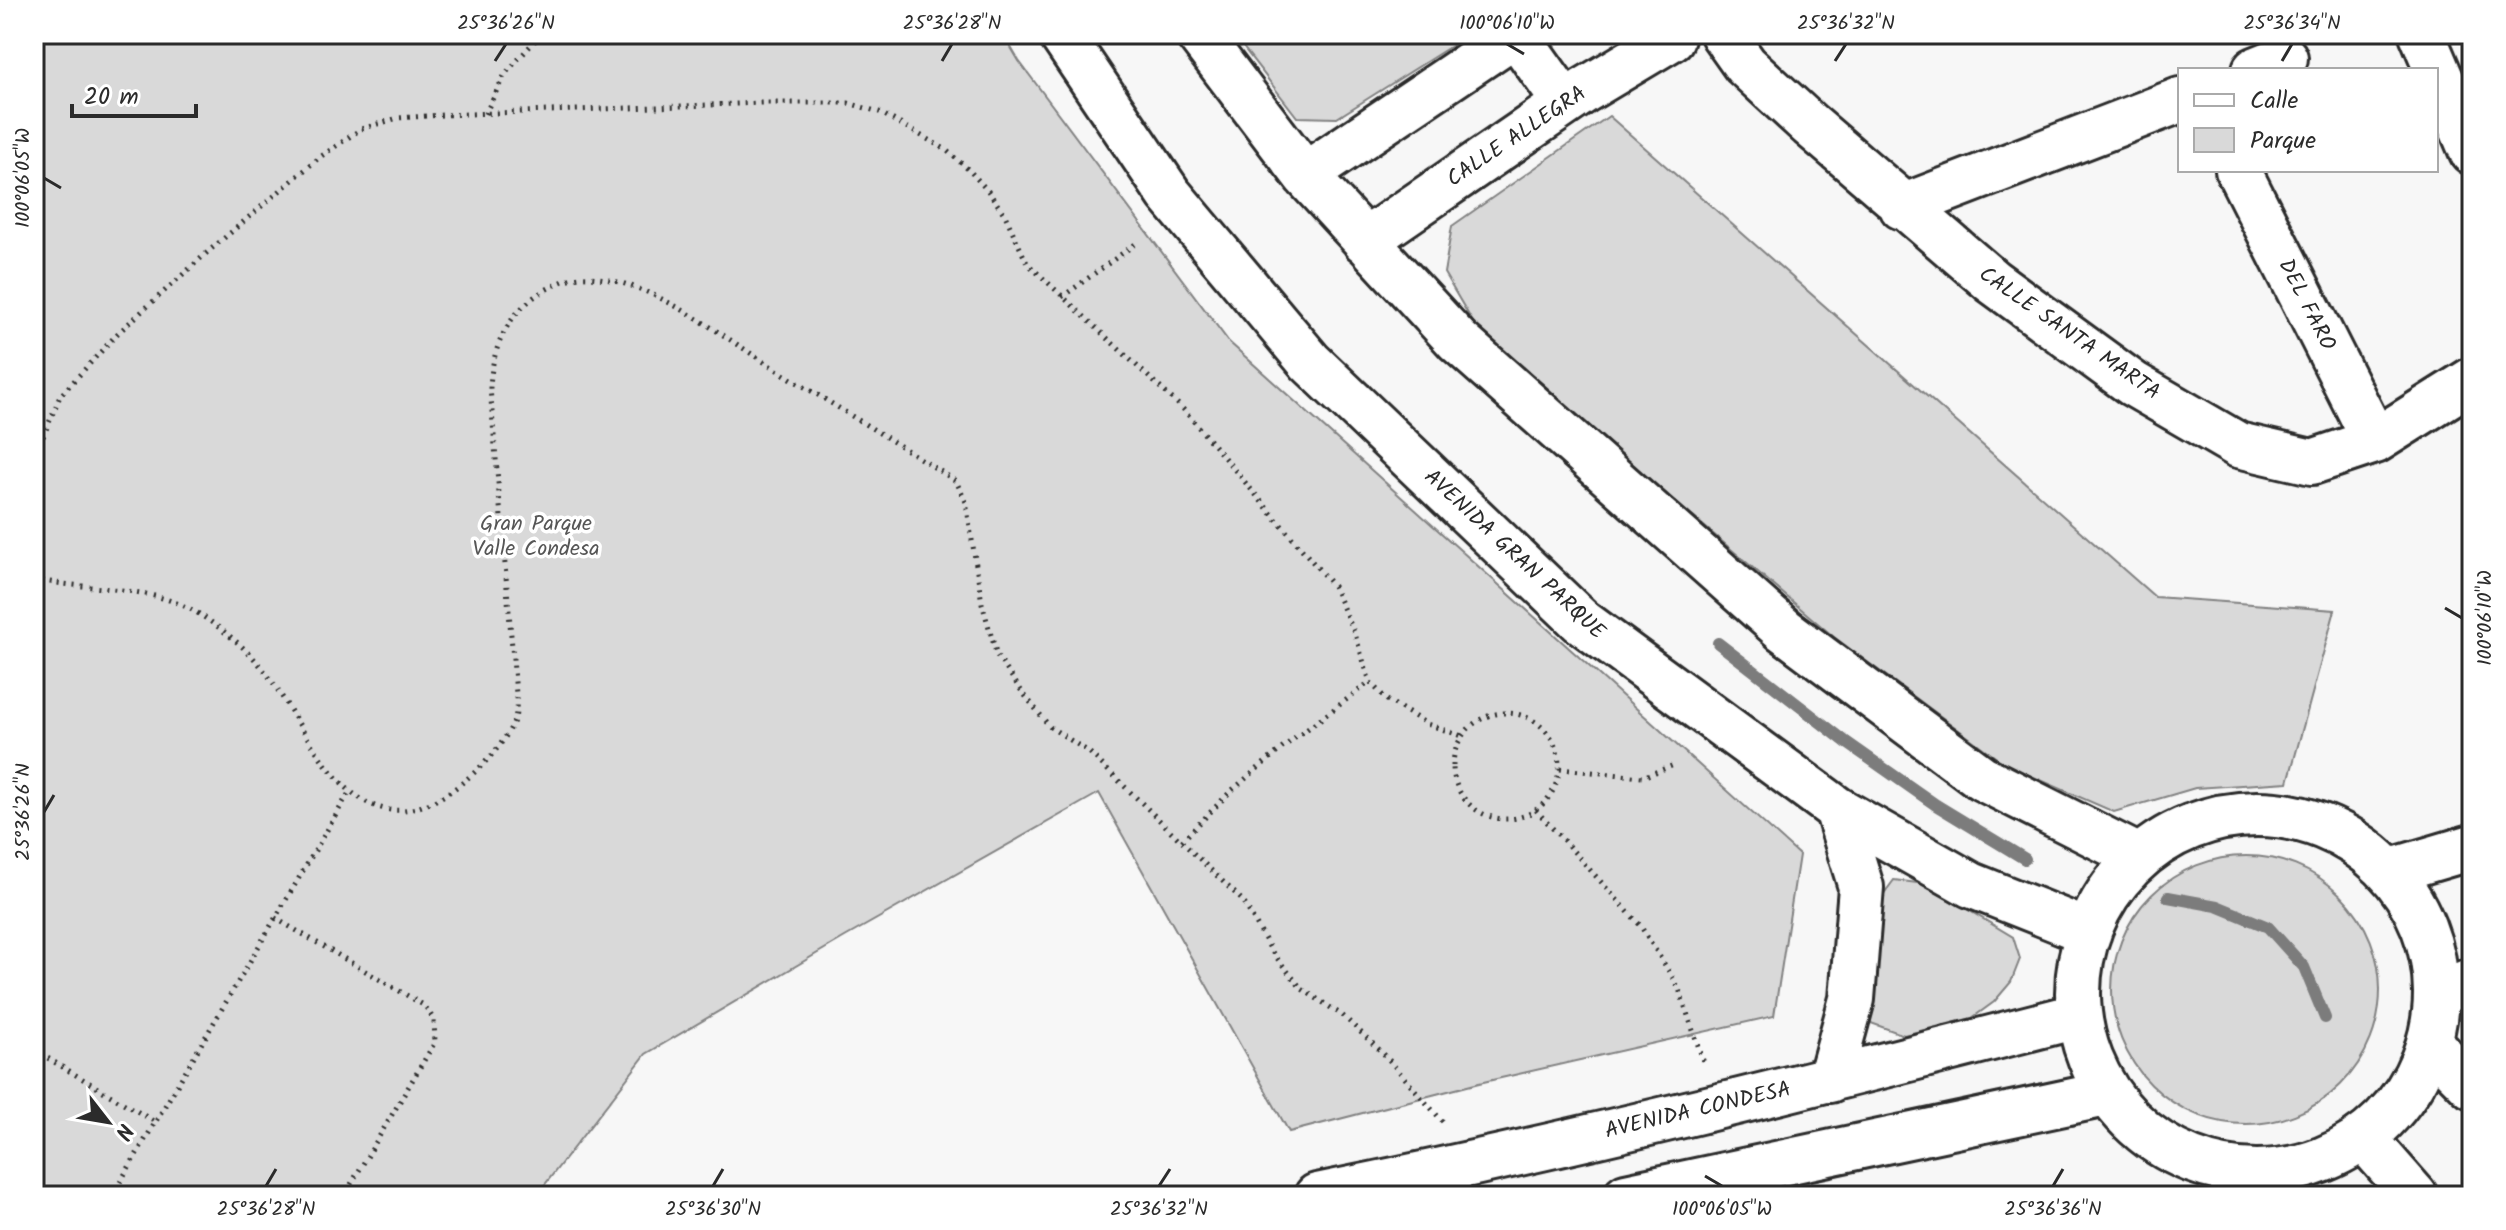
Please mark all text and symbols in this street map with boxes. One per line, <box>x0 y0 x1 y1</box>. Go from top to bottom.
text: 25°36'26"N <box>457 8 555 40</box>
text: 25°36'28"N <box>903 8 1001 40</box>
text: 100°06'10"W <box>1459 8 1555 40</box>
text: 25°36'32"N <box>1797 8 1895 40</box>
text: 25°36'34"N <box>2243 8 2341 40</box>
scale bar <box>72 68 196 118</box>
legend <box>2178 68 2438 172</box>
street label: CALLE ALLEGRA <box>1440 77 1594 197</box>
text: 20 m <box>84 78 139 117</box>
text: Calle <box>2250 82 2298 121</box>
text: Parque <box>2250 122 2316 161</box>
text: 100°06'05"W <box>8 128 40 228</box>
street label: DEL FARO <box>2268 253 2344 358</box>
street label: CALLE SANTA MARTA <box>1971 258 2167 410</box>
street label: AVENIDA GRAN PARQUE <box>1415 461 1614 650</box>
park label: Gran Parque Valle Condesa <box>473 507 599 567</box>
text: 100°06'10"W <box>2470 570 2502 666</box>
text: 25°36'26"N <box>8 763 40 861</box>
street label: AVENIDA CONDESA <box>1602 1073 1794 1149</box>
north arrow <box>68 1082 148 1162</box>
text: N <box>104 1116 142 1146</box>
text: 25°36'28"N <box>217 1194 315 1226</box>
text: 25°36'30"N <box>665 1194 761 1226</box>
text: 25°36'32"N <box>1110 1194 1208 1226</box>
text: 100°06'05"W <box>1672 1194 1772 1226</box>
text: 25°36'36"N <box>2004 1194 2102 1226</box>

